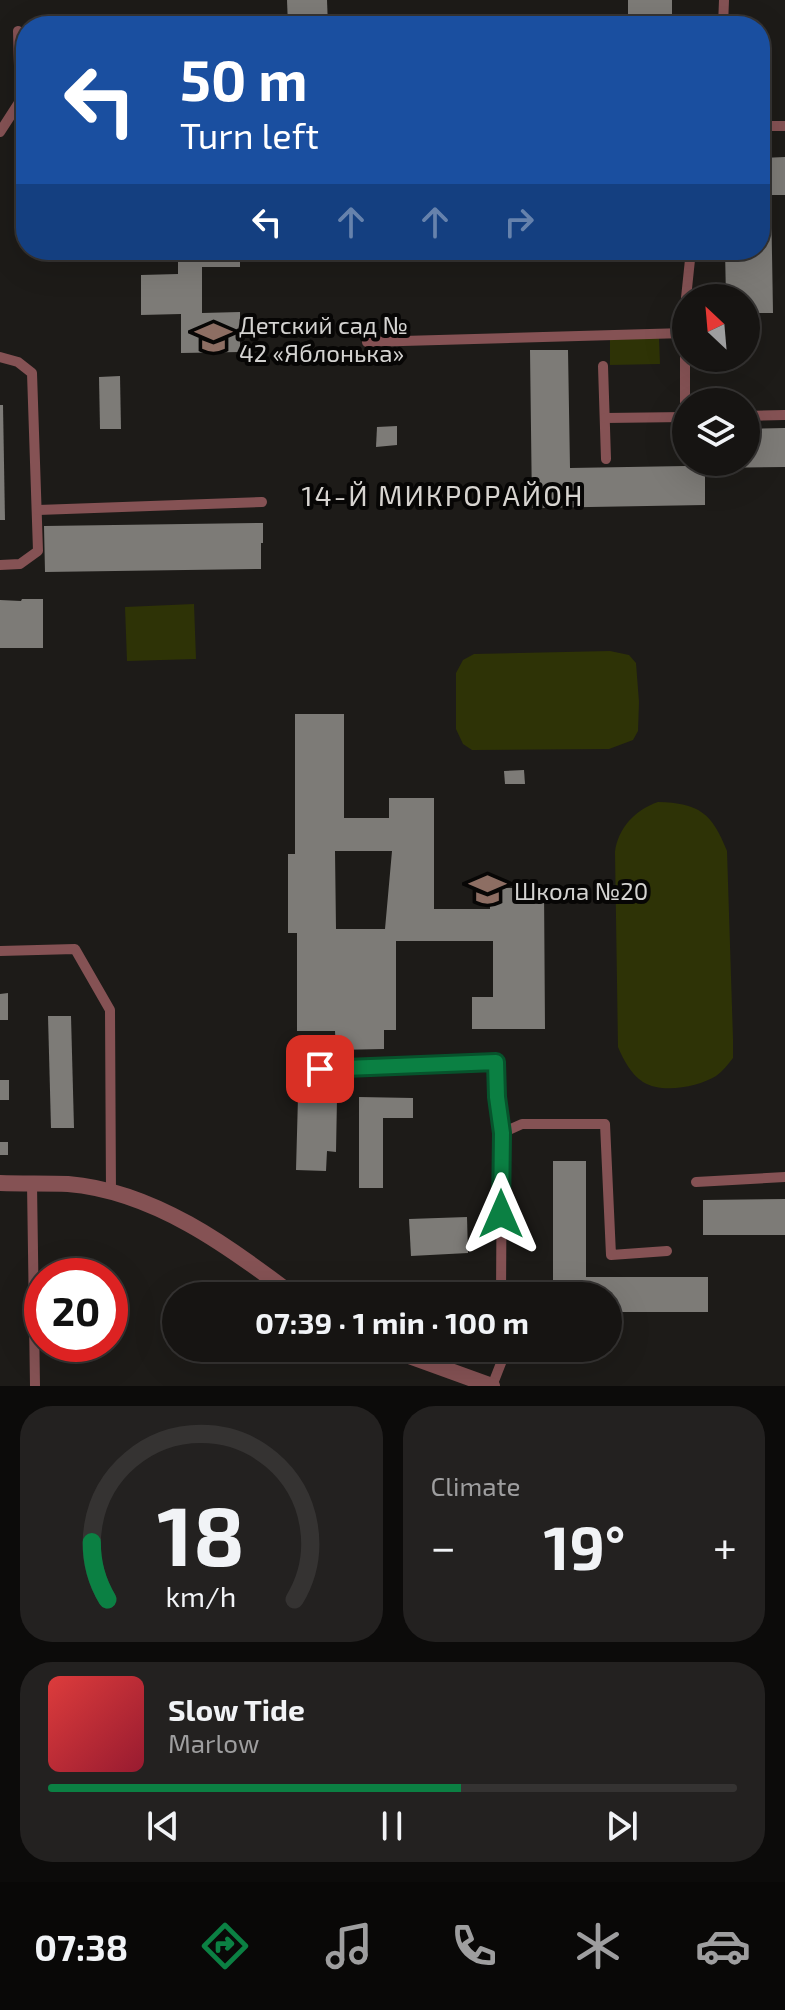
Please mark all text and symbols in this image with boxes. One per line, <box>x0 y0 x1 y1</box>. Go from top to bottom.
text: 50 m <box>180 45 308 112</box>
icon: left <box>48 48 152 152</box>
text: Turn left <box>180 113 319 156</box>
icon: left <box>245 200 289 244</box>
icon: ahead <box>329 200 373 244</box>
icon: ahead <box>413 200 457 244</box>
icon: right <box>497 200 541 244</box>
north arrow <box>672 284 760 372</box>
map controls <box>672 284 760 476</box>
place label: Детский сад № 42 «Яблонька» <box>239 310 408 367</box>
school or university icon: Детский сад № 42 «Яблонька» <box>194 319 232 357</box>
button: layers <box>672 388 760 476</box>
district label: 14-Й МИКРОРАЙОН <box>301 478 585 512</box>
school or university icon: Школа №20 <box>469 871 507 909</box>
place label: Школа №20 <box>514 876 648 905</box>
pin <box>286 1035 354 1103</box>
icon: arrive <box>298 1047 342 1091</box>
position arrow <box>459 1172 543 1256</box>
speed limit sign: 20 <box>24 1258 128 1362</box>
text: 07:39 · 1 min · 100 m <box>255 1304 529 1340</box>
text: Climate <box>431 1470 520 1501</box>
text: 18 <box>157 1483 245 1583</box>
text: 19° <box>544 1510 625 1582</box>
text: − <box>431 1519 456 1572</box>
text: + <box>713 1519 737 1572</box>
text: km/h <box>166 1578 237 1613</box>
text: Slow Tide <box>168 1691 305 1727</box>
text: Marlow <box>168 1727 259 1758</box>
icon: previous <box>141 1804 185 1848</box>
icon: pause <box>370 1804 414 1848</box>
icon: next <box>600 1804 644 1848</box>
icon: directions <box>197 1918 253 1974</box>
icon: music <box>321 1918 377 1974</box>
icon: phone <box>446 1918 502 1974</box>
icon: climate <box>570 1918 626 1974</box>
icon: car <box>695 1918 751 1974</box>
text: 07:38 <box>34 1925 128 1968</box>

